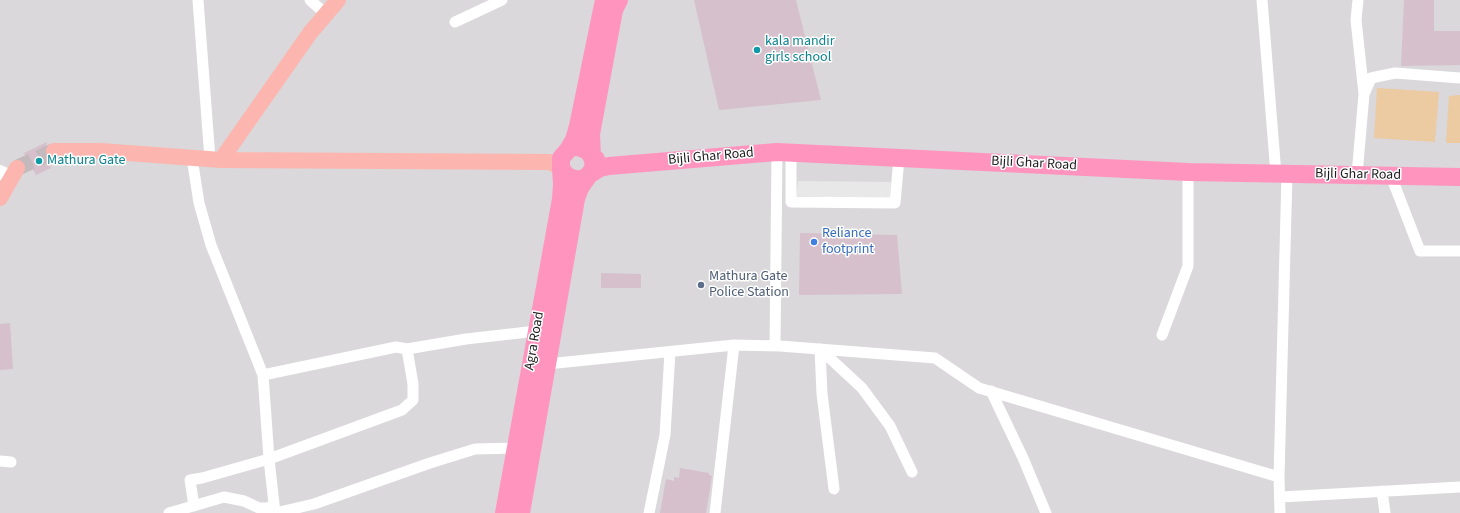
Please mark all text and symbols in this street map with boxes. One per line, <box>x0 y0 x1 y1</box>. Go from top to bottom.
place label: kala mandir girls school <box>765 34 835 66</box>
marker: kala mandir girls school <box>752 45 762 55</box>
street label: Bijli Ghar Road <box>667 145 755 169</box>
place label: Mathura Gate <box>47 153 125 169</box>
street label: Bijli Ghar Road <box>991 153 1077 175</box>
marker: Mathura Gate <box>34 156 44 166</box>
street label: Bijli Ghar Road <box>1315 166 1401 184</box>
place label: Reliance footprint <box>822 226 874 258</box>
marker: Reliance footprint <box>809 237 819 247</box>
place label: Mathura Gate Police Station <box>709 269 789 302</box>
marker: Mathura Gate Police Station <box>696 280 706 290</box>
street label: Agra Road <box>522 310 548 372</box>

